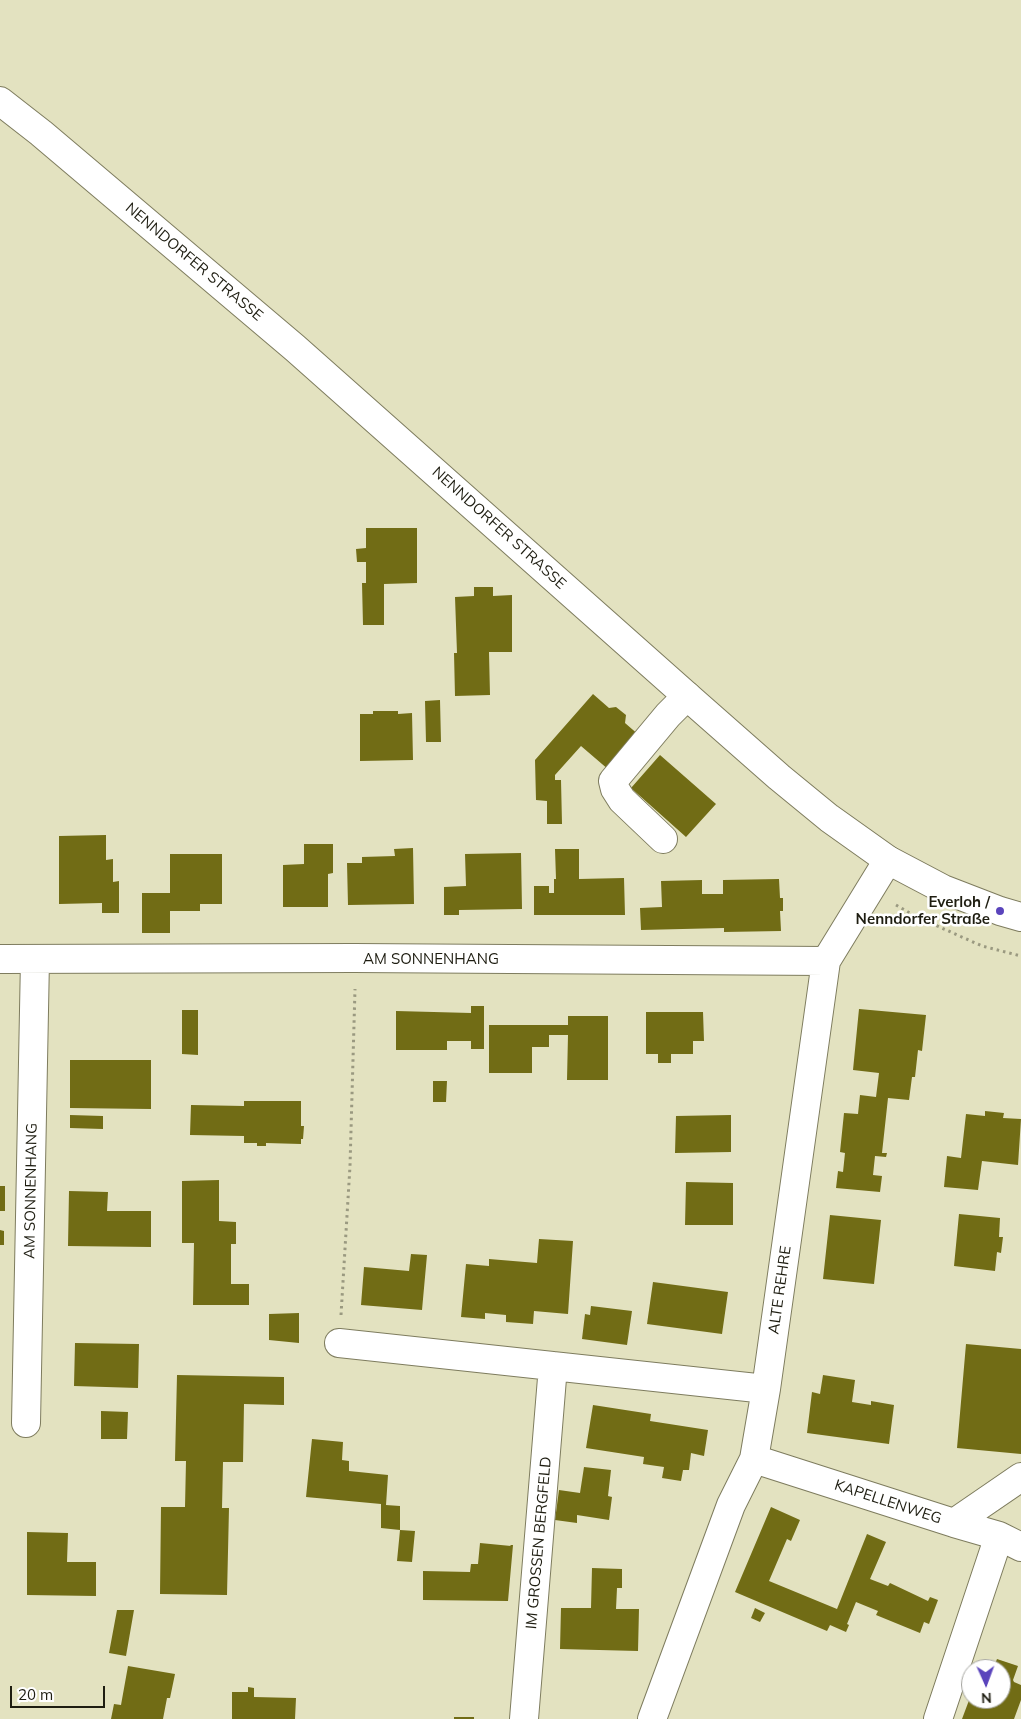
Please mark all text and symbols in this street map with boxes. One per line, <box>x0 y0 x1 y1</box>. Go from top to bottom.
street label: NENNDORFER STRASSE <box>122 199 266 325</box>
street label: NENNDORFER STRASSE <box>428 463 570 593</box>
place label: Everloh / Nenndorfer Straße <box>856 893 990 928</box>
marker: Everloh / Nenndorfer Straße <box>994 905 1006 917</box>
street label: AM SONNENHANG <box>363 950 499 968</box>
street label: AM SONNENHANG <box>21 1123 41 1259</box>
street label: ALTE REHRE <box>765 1245 795 1335</box>
street label: IM GROSSEN BERGFELD <box>522 1456 556 1630</box>
street label: KAPELLENWEG <box>832 1476 944 1528</box>
north arrow <box>961 1659 1011 1709</box>
scale bar <box>12 1676 108 1708</box>
text: 20 m <box>18 1685 53 1704</box>
text: N <box>981 1689 992 1707</box>

